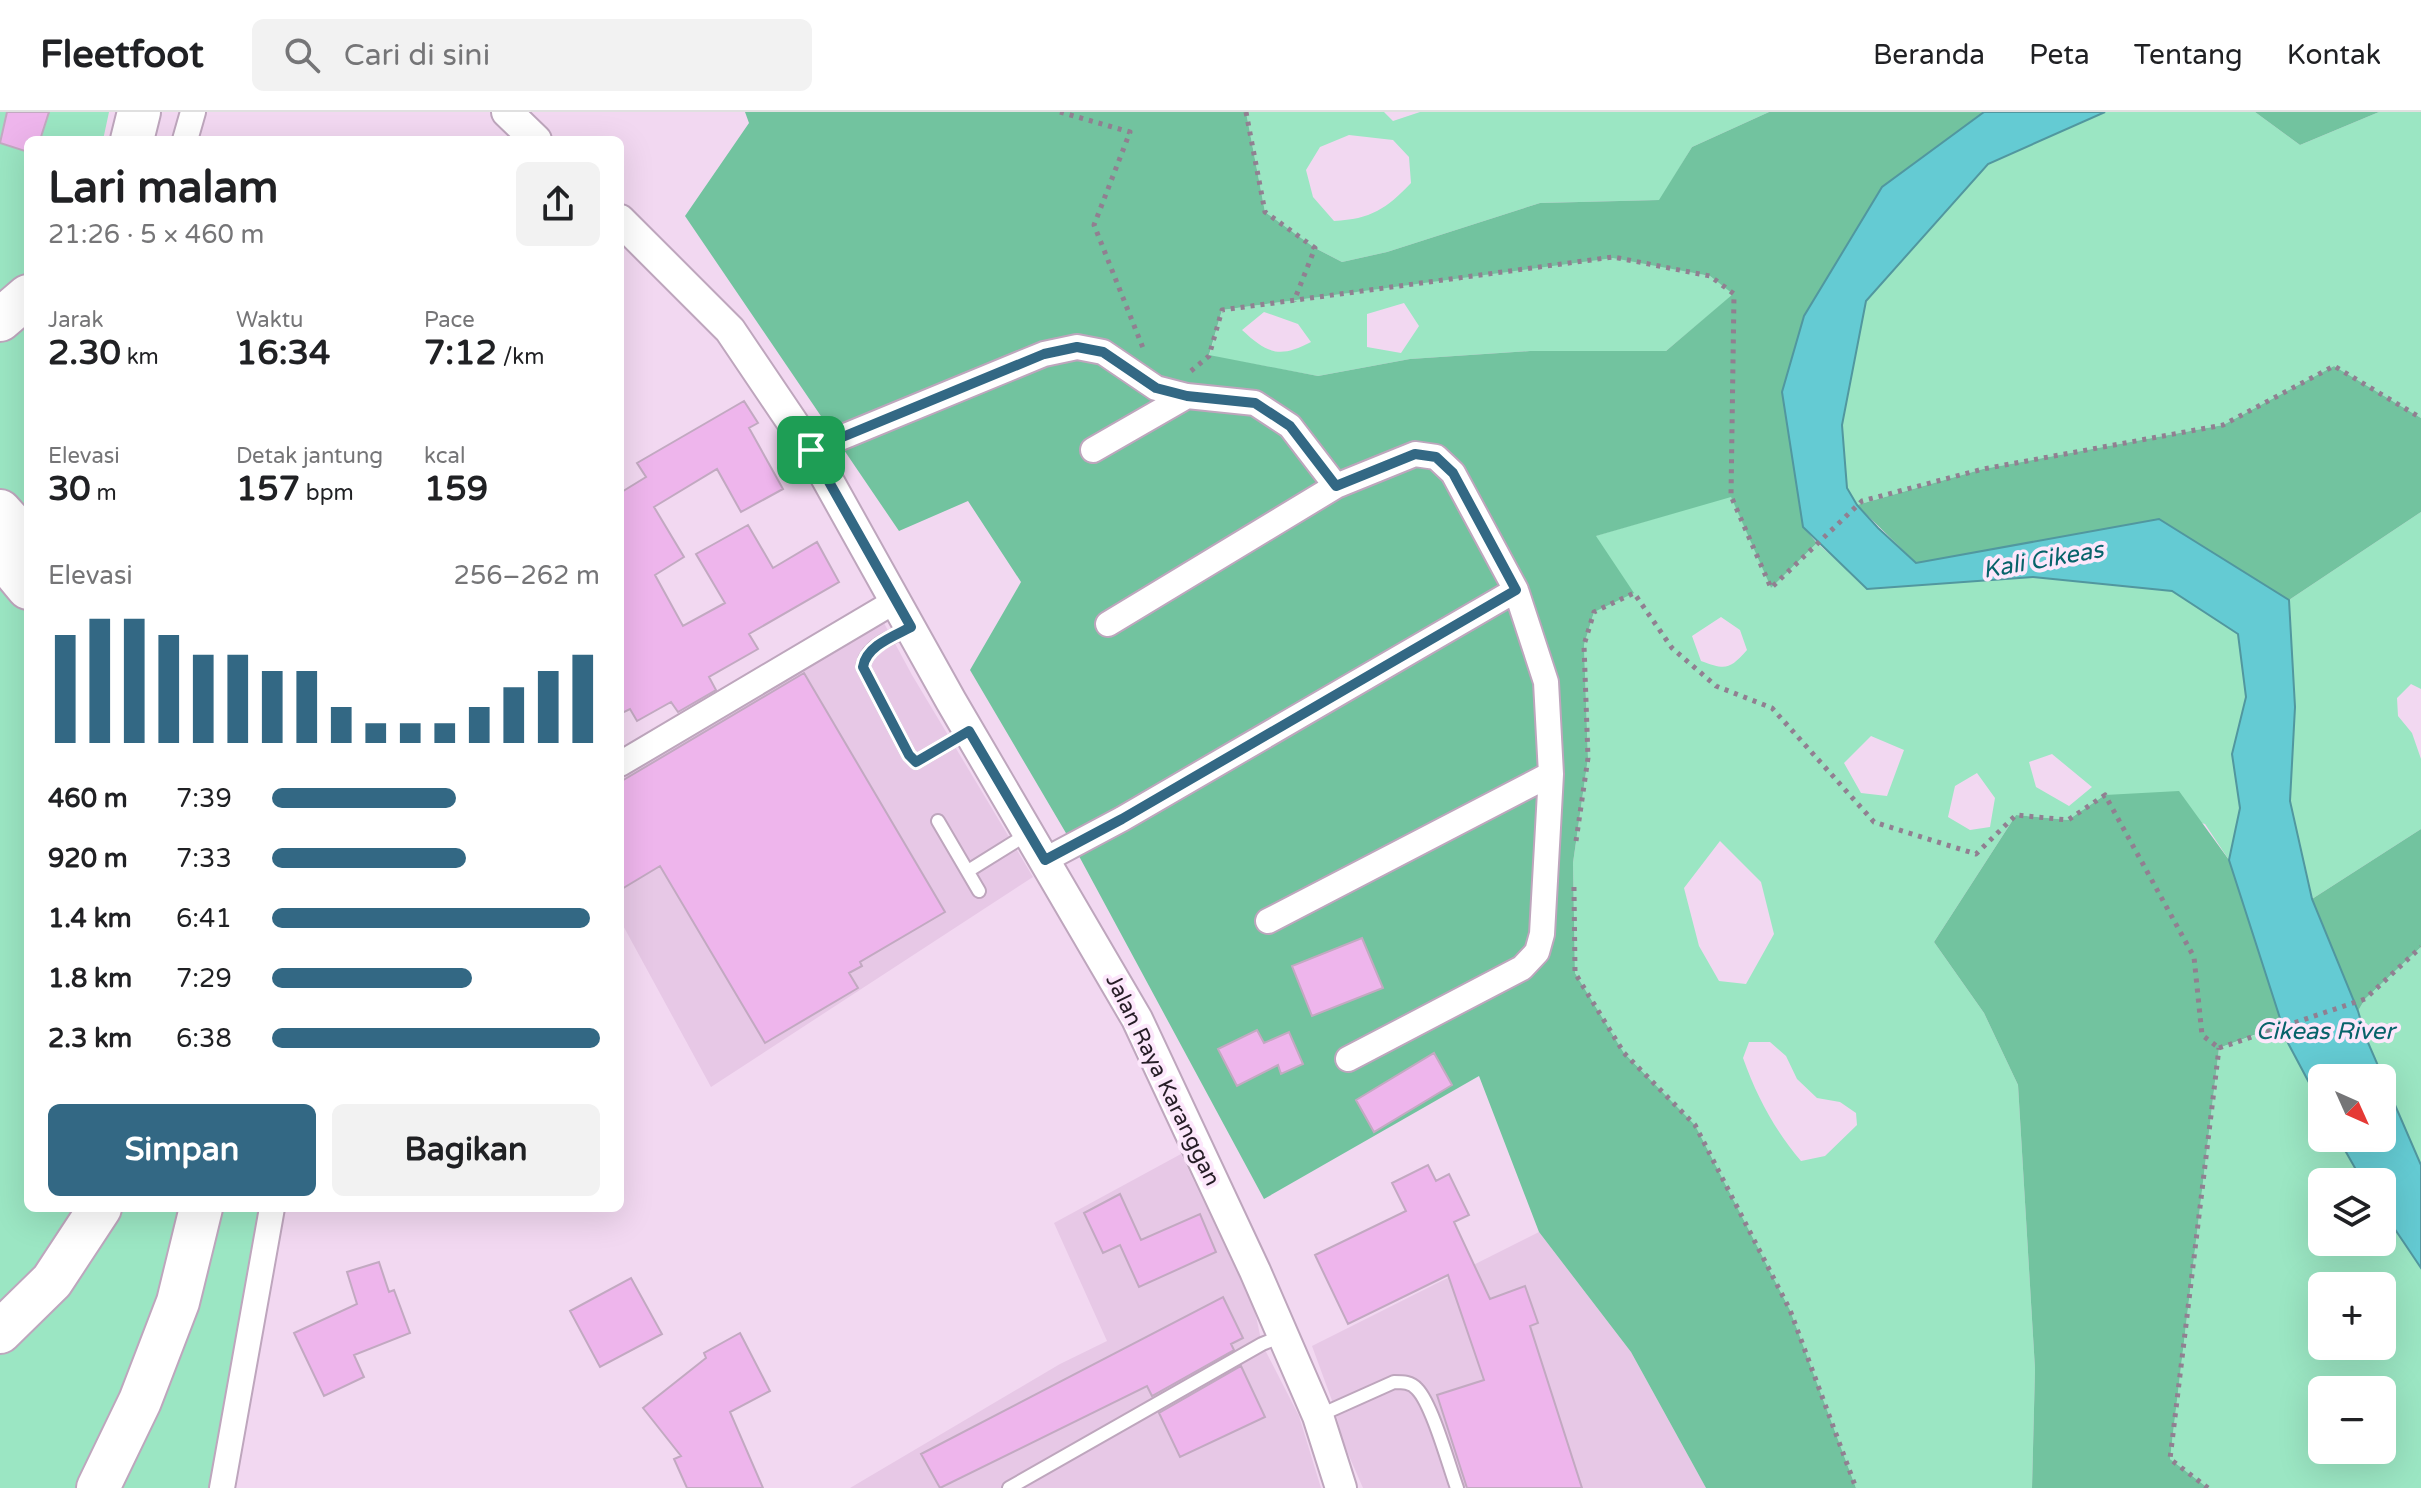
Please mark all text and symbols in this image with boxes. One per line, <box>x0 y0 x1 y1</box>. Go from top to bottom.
search box <box>252 19 812 91</box>
text: Fleetfoot <box>40 32 204 78</box>
icon: search <box>280 33 324 77</box>
text: Cari di sini <box>344 37 490 74</box>
text: Beranda <box>1873 38 1985 72</box>
text: Peta <box>2029 38 2090 72</box>
text: Tentang <box>2134 38 2243 72</box>
text: Kontak <box>2287 38 2381 72</box>
text: Lari malam <box>48 162 279 215</box>
button: share <box>516 162 600 246</box>
text: 21:26 · 5 × 460 m <box>48 219 264 250</box>
text: Jarak <box>48 307 103 333</box>
text: Waktu <box>236 307 304 333</box>
text: Pace <box>424 307 475 333</box>
text: 2.30 <box>48 333 121 374</box>
text: 16:34 <box>236 333 330 374</box>
text: 7:12 <box>424 333 497 374</box>
text: km <box>121 344 159 370</box>
text: /km <box>497 344 545 370</box>
pin <box>777 416 845 484</box>
icon: arrive <box>789 428 833 472</box>
text: Elevasi <box>48 443 120 469</box>
text: Detak jantung <box>236 443 383 469</box>
text: kcal <box>424 443 465 469</box>
text: 30 <box>48 469 91 510</box>
text: 157 <box>236 469 300 510</box>
text: 159 <box>424 469 488 510</box>
text: m <box>91 480 117 506</box>
text: bpm <box>300 480 354 506</box>
water label: Kali Cikeas <box>1980 535 2107 585</box>
text: Elevasi <box>48 560 133 591</box>
text: 256–262 m <box>454 560 600 591</box>
text: 460 m <box>48 783 128 814</box>
text: 7:39 <box>176 783 232 814</box>
text: 920 m <box>48 843 128 874</box>
text: 7:33 <box>176 843 232 874</box>
text: 1.4 km <box>48 903 132 934</box>
text: 6:41 <box>176 903 232 934</box>
text: 1.8 km <box>48 963 132 994</box>
text: 7:29 <box>176 963 232 994</box>
street label: Jalan Raya Karanggan <box>1100 970 1226 1190</box>
water label: Cikeas River <box>2256 1017 2397 1046</box>
text: 2.3 km <box>48 1023 132 1054</box>
text: 6:38 <box>176 1023 232 1054</box>
north arrow <box>2308 1064 2396 1152</box>
map controls <box>2308 1064 2396 1464</box>
button: Simpan <box>48 1104 316 1196</box>
button: Bagikan <box>332 1104 600 1196</box>
button: layers <box>2308 1168 2396 1256</box>
button: + <box>2308 1272 2396 1360</box>
button: − <box>2308 1376 2396 1464</box>

